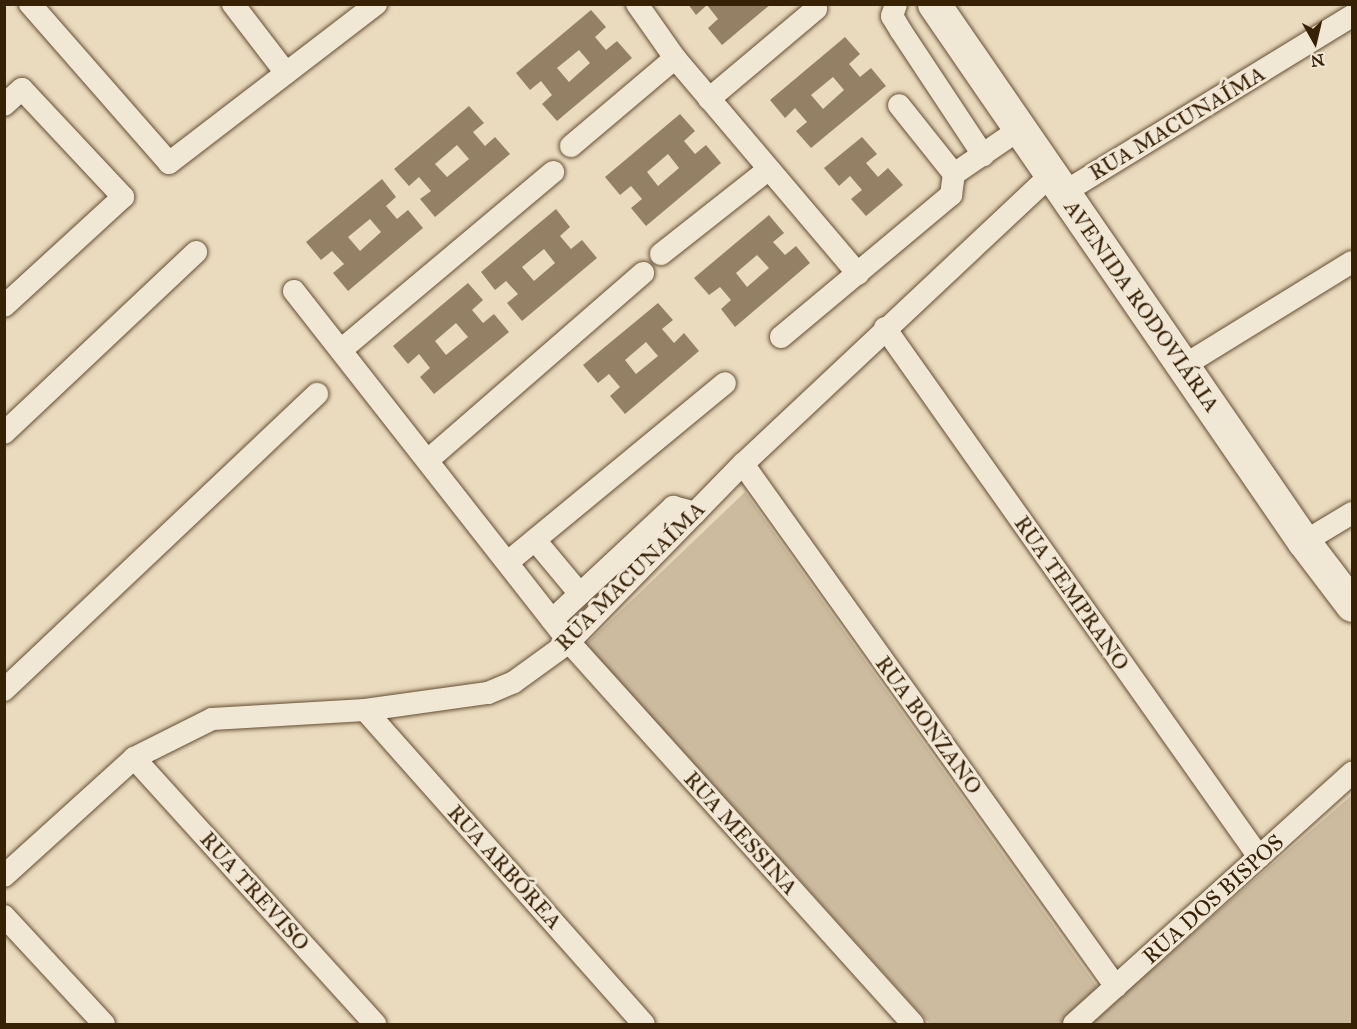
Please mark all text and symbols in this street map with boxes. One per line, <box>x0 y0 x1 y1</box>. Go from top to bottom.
north arrow <box>1285 12 1345 72</box>
text: N <box>1310 50 1326 71</box>
street label: RUA MACUNAÍMA <box>1084 60 1270 186</box>
street label: AVENIDA RODOVIÁRIA <box>1059 195 1225 417</box>
street label: RUA MACUNAÍMA <box>550 496 710 656</box>
street label: RUA TEMPRANO <box>1009 511 1135 675</box>
street label: RUA BONZANO <box>870 651 988 799</box>
street label: RUA MESSINA <box>679 766 803 900</box>
street label: RUA ARBÓREA <box>442 799 568 935</box>
street label: RUA TREVISO <box>195 826 315 956</box>
street label: RUA DOS BISPOS <box>1137 829 1289 969</box>

